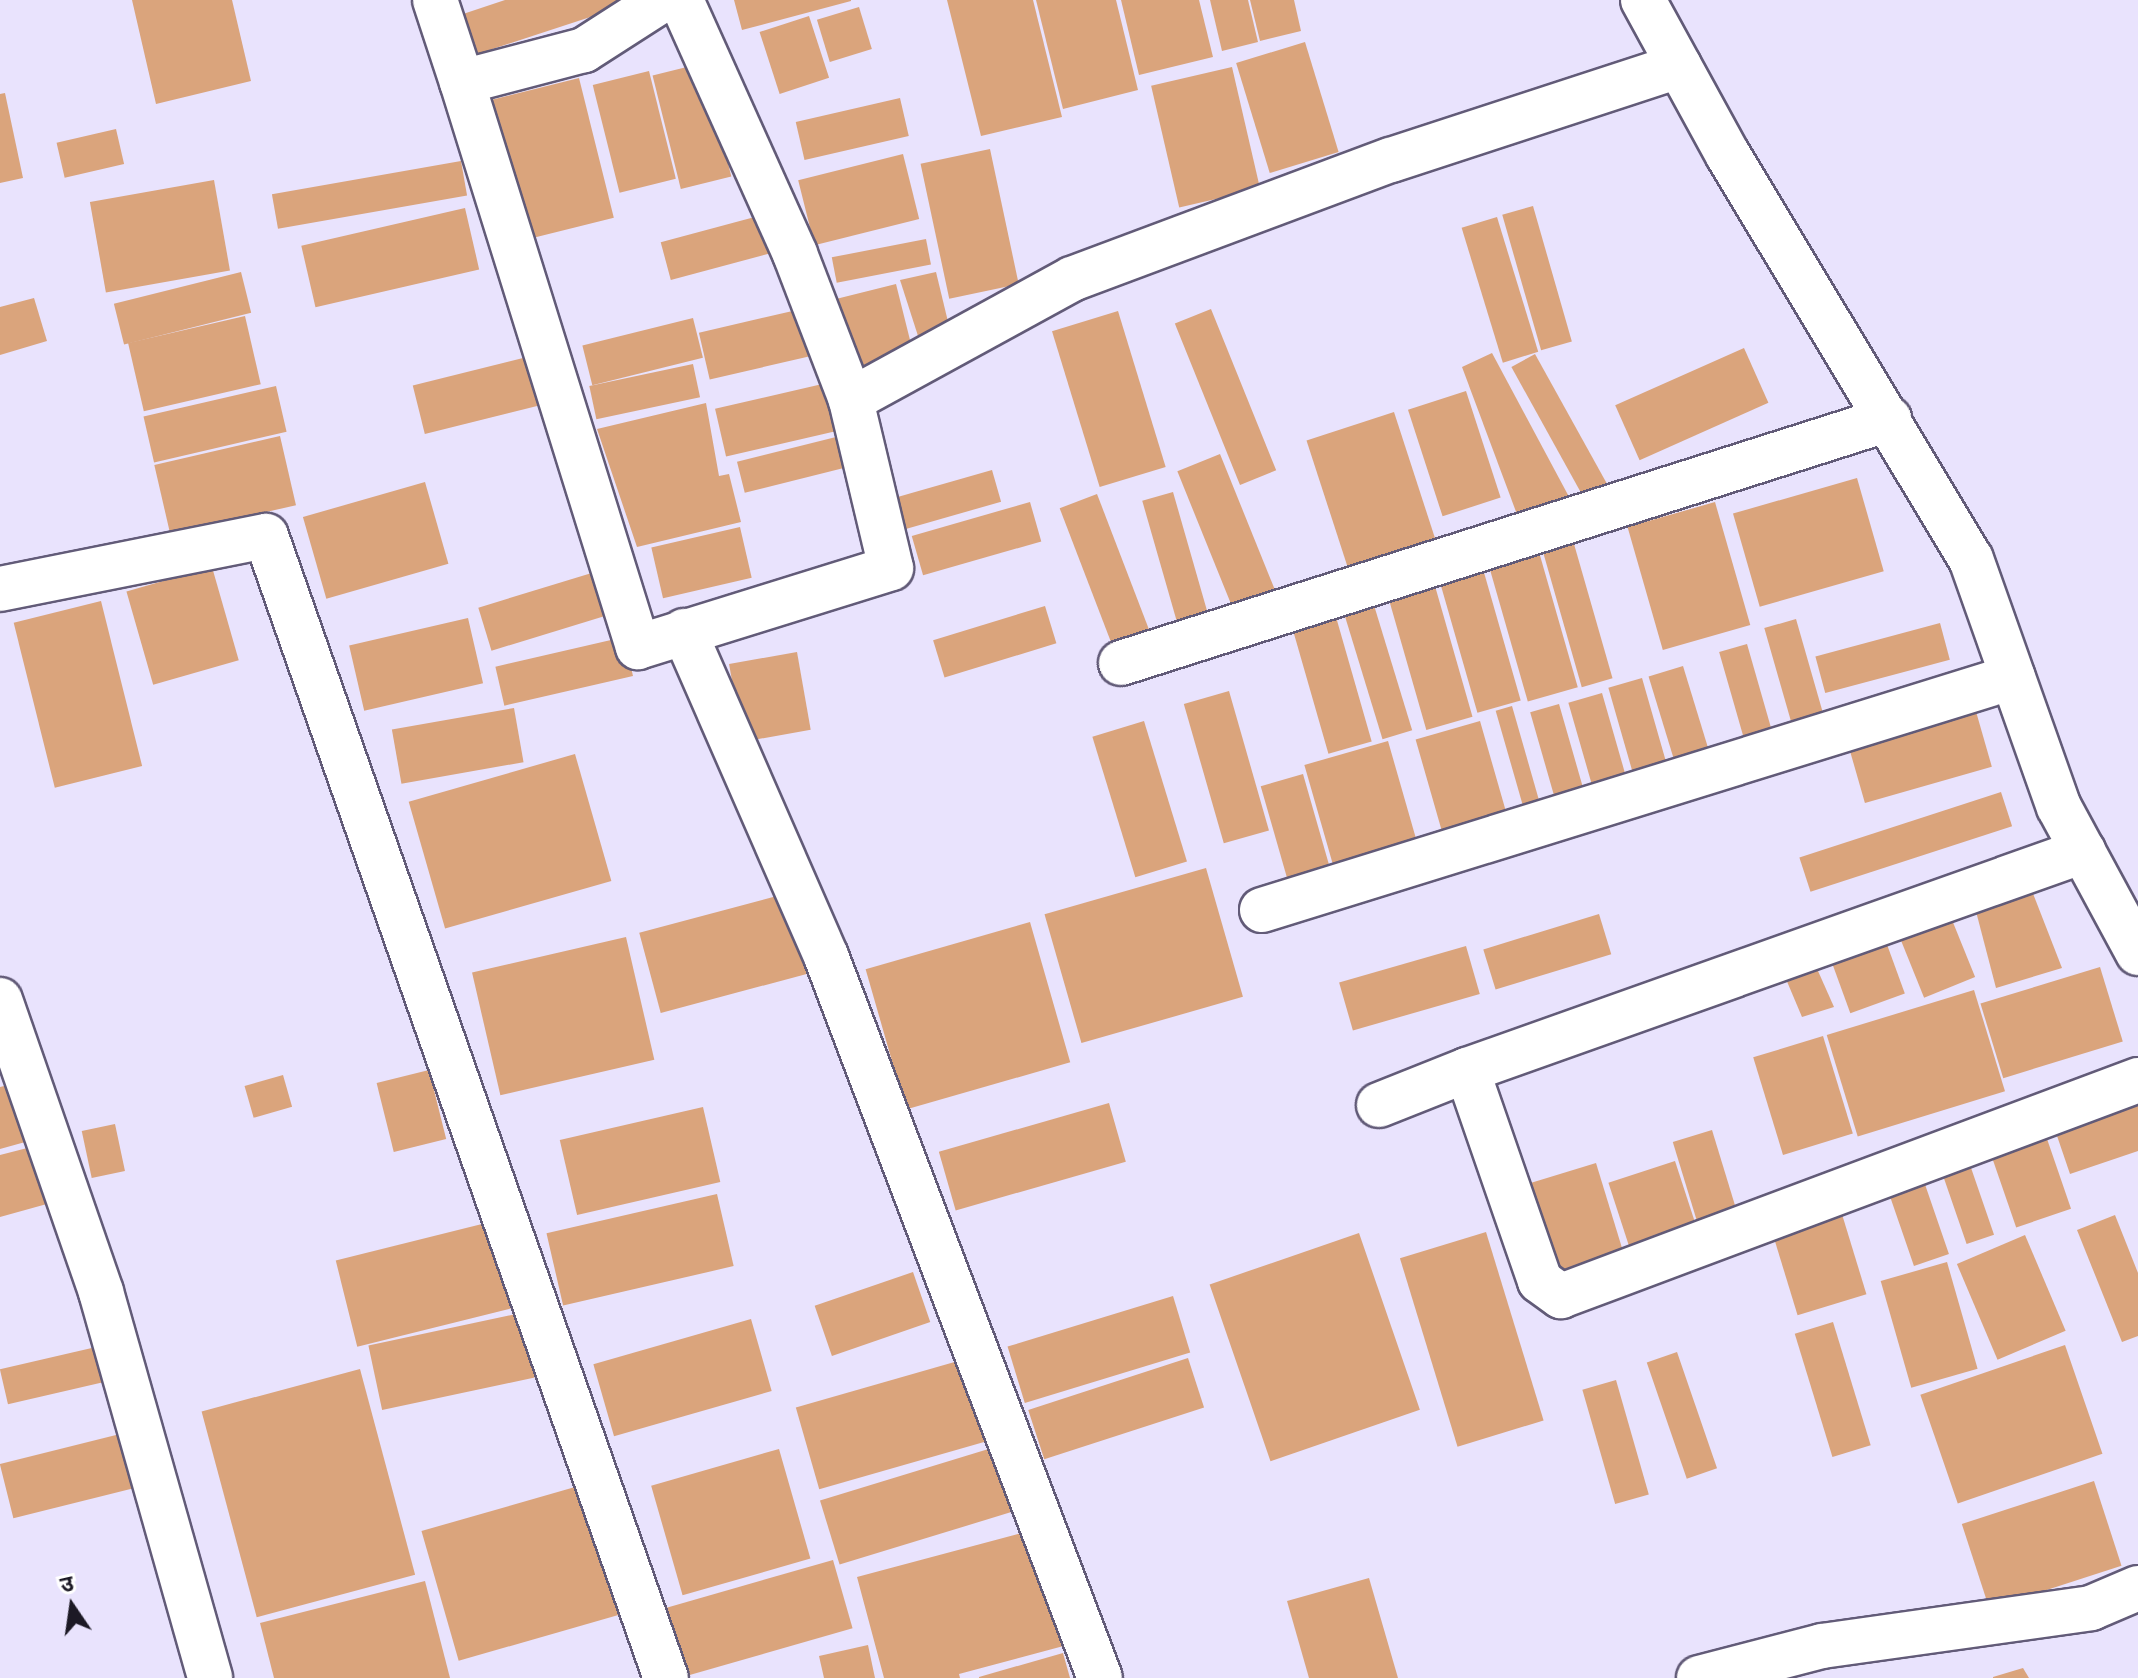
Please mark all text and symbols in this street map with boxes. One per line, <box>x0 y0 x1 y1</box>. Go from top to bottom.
text: उ <box>57 1565 76 1600</box>
north arrow <box>32 1566 112 1646</box>

